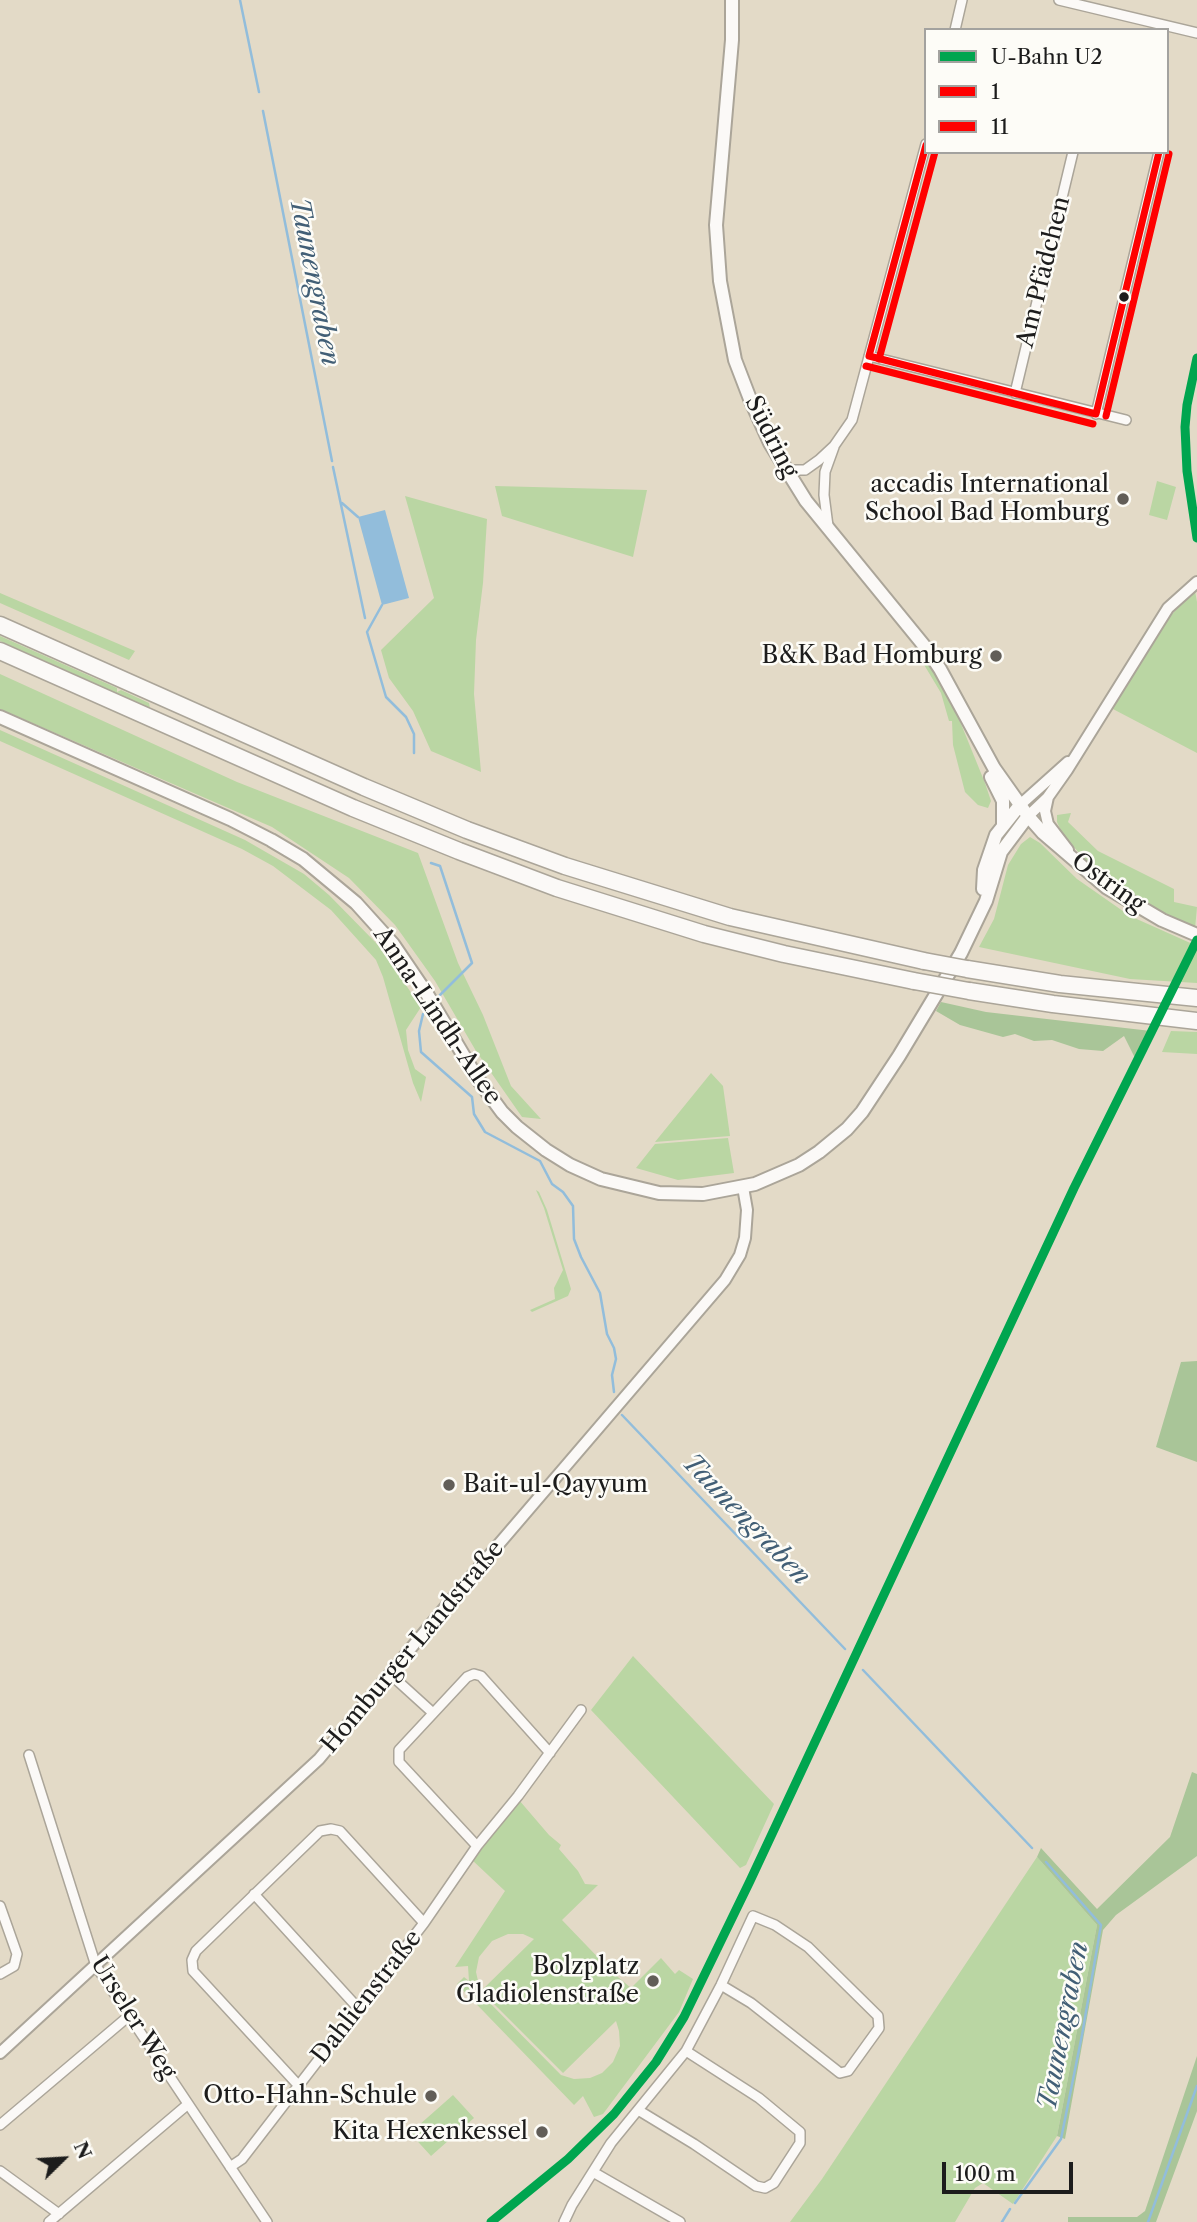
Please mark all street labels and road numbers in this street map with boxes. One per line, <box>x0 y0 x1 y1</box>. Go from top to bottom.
street label: Am Pfädchen <box>1011 194 1077 350</box>
street label: Südring <box>738 391 804 483</box>
street label: Ostring <box>1066 847 1150 919</box>
street label: Anna-Lindh-Allee <box>367 922 507 1110</box>
street label: Homburger Landstraße <box>316 1535 510 1759</box>
street label: Dahlienstraße <box>306 1924 428 2070</box>
street label: Urseler Weg <box>84 1951 182 2085</box>

